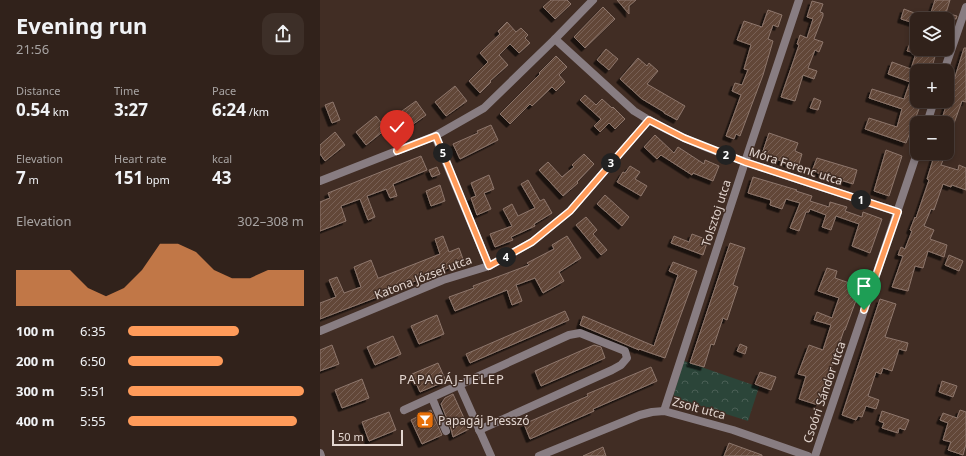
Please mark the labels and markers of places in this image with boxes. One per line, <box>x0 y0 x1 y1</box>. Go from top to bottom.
pin <box>380 110 414 151</box>
pin: 5 <box>433 143 453 163</box>
pin: 2 <box>716 145 736 165</box>
pin: 3 <box>601 153 621 173</box>
pin: 1 <box>851 190 871 210</box>
pin: 4 <box>496 247 516 267</box>
pin <box>847 269 881 310</box>
bar icon: Papagáj Presszó <box>415 410 435 430</box>
place label: Papagáj Presszó <box>438 412 530 429</box>

